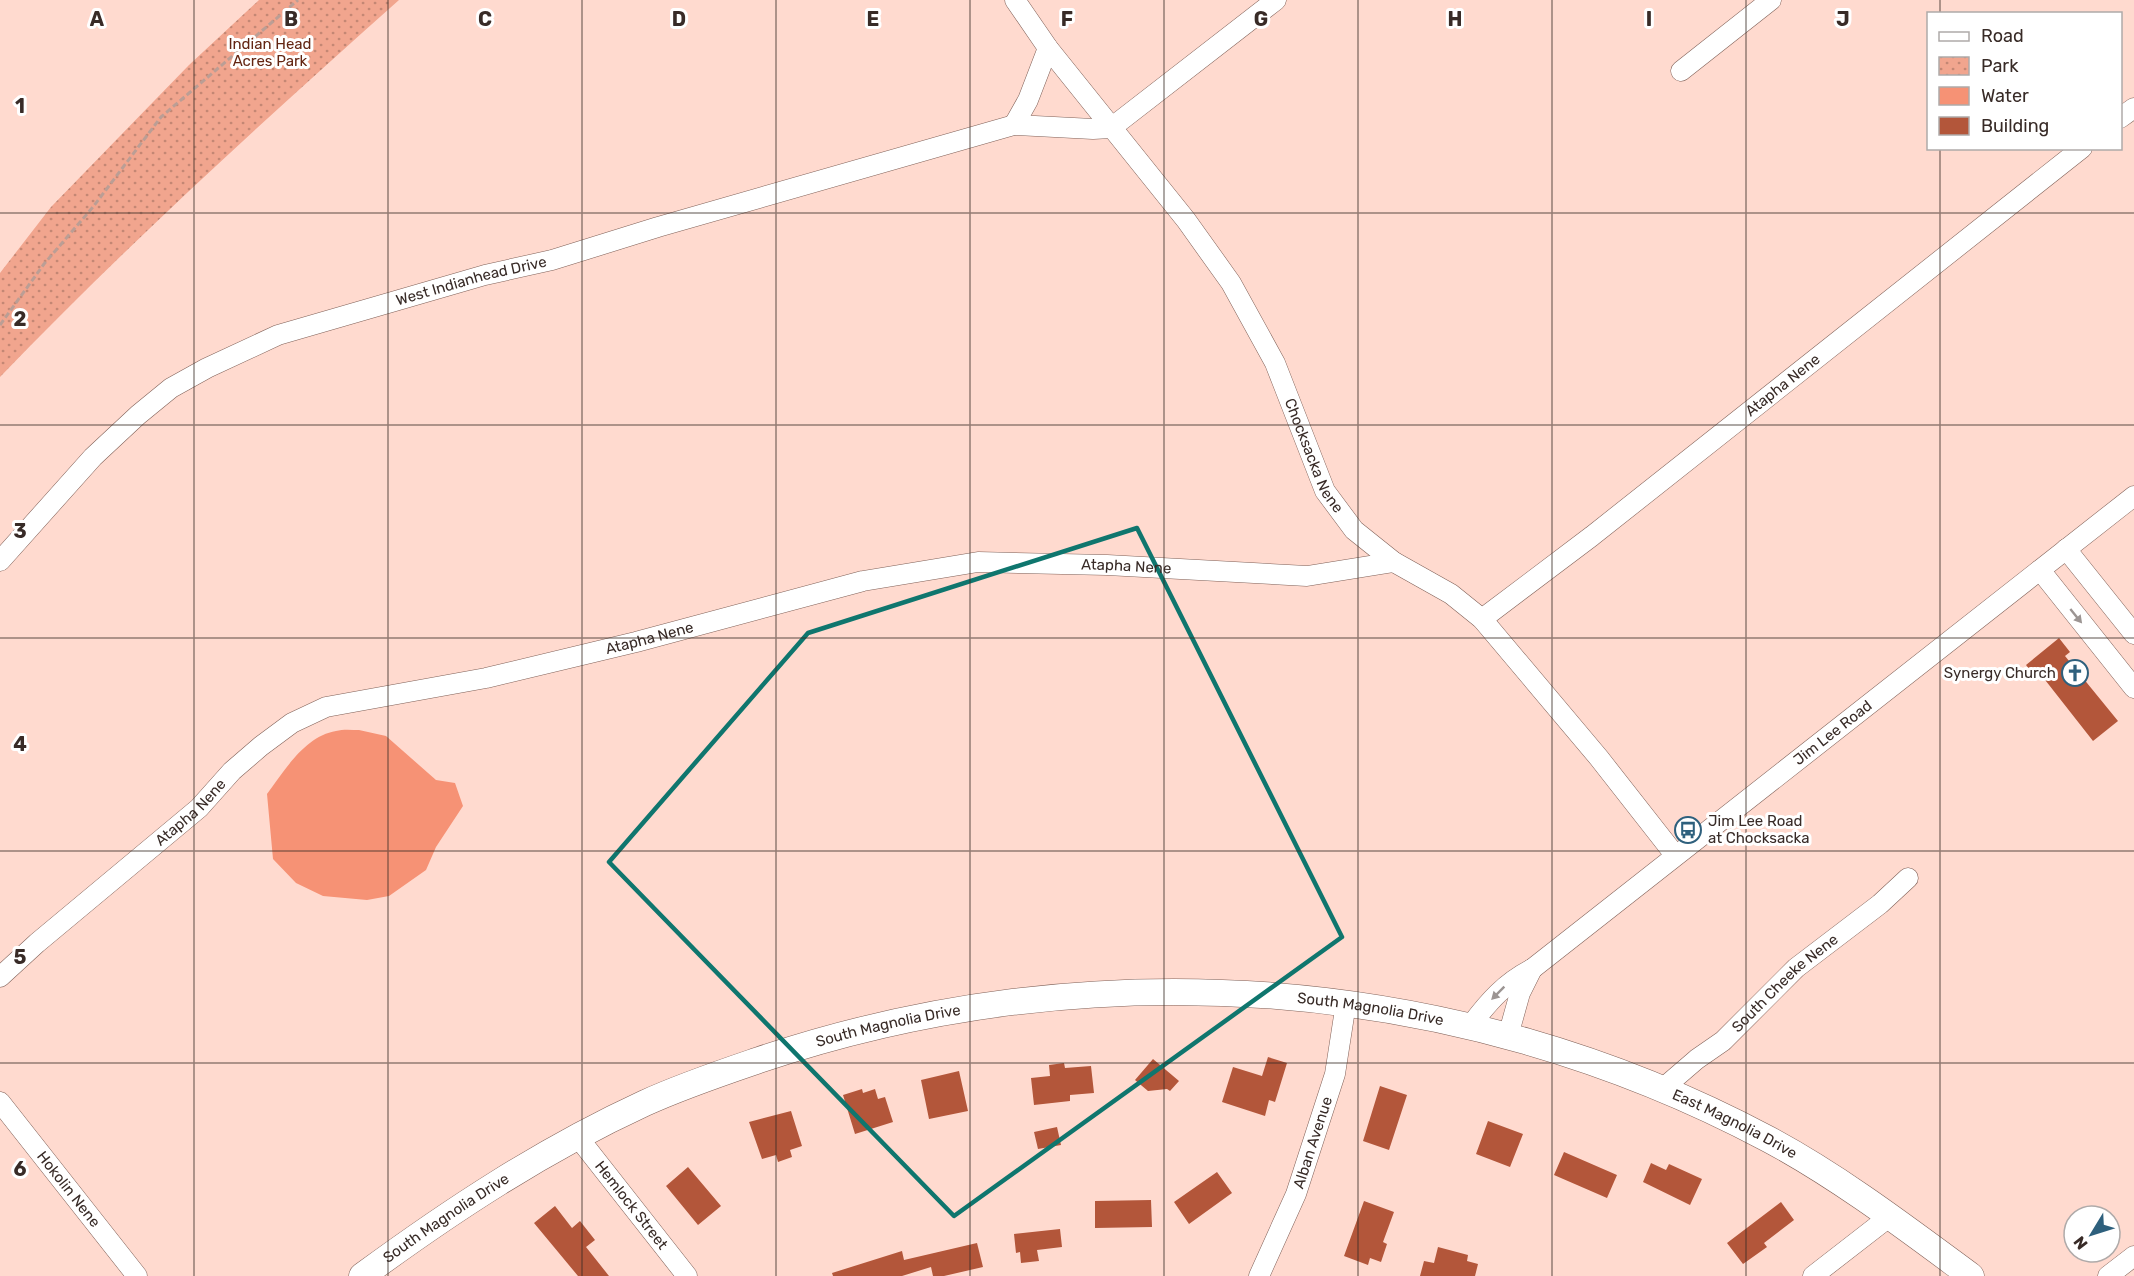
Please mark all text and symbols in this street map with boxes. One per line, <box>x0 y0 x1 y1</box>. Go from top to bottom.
text: A <box>90 7 105 31</box>
text: B <box>284 7 298 31</box>
text: C <box>478 7 492 31</box>
text: D <box>672 7 686 31</box>
text: E <box>867 7 879 31</box>
text: F <box>1061 7 1073 31</box>
text: G <box>1254 7 1268 31</box>
text: H <box>1448 7 1462 31</box>
text: I <box>1646 7 1652 31</box>
text: J <box>1836 7 1850 31</box>
legend <box>1927 12 2122 150</box>
text: Road <box>1981 25 2024 47</box>
park label: Indian Head Acres Park <box>228 35 312 70</box>
text: Park <box>1981 55 2019 77</box>
text: Water <box>1981 85 2029 107</box>
text: 1 <box>15 94 25 118</box>
text: Building <box>1981 115 2049 137</box>
street label: West Indianhead Drive <box>394 252 548 309</box>
text: 2 <box>14 307 27 331</box>
street label: Atapha Nene <box>1742 350 1824 420</box>
street label: Chocksacka Nene <box>1281 396 1347 516</box>
text: 3 <box>13 519 27 543</box>
street label: Atapha Nene <box>1081 555 1172 578</box>
one-way arrow <box>2069 608 2082 624</box>
street label: Atapha Nene <box>604 618 695 658</box>
church icon: Synergy Church <box>2060 658 2090 688</box>
place label: Synergy Church <box>1944 664 2056 682</box>
street label: Jim Lee Road <box>1790 696 1875 769</box>
text: 4 <box>13 732 27 756</box>
street label: Atapha Nene <box>152 775 230 850</box>
place label: Jim Lee Road at Chocksacka <box>1708 812 1809 847</box>
bus stop icon: Jim Lee Road at Chocksacka <box>1673 815 1703 845</box>
street label: South Cheeke Nene <box>1728 930 1842 1036</box>
text: 5 <box>14 945 27 969</box>
one-way arrow <box>1491 985 1505 999</box>
street label: South Magnolia Drive <box>1296 989 1445 1029</box>
street label: South Magnolia Drive <box>814 1001 962 1051</box>
street label: East Magnolia Drive <box>1670 1085 1800 1162</box>
street label: Alban Avenue <box>1289 1094 1336 1191</box>
street label: Hokolin Nene <box>33 1148 104 1231</box>
text: 6 <box>13 1157 27 1181</box>
street label: Hemlock Street <box>591 1157 672 1253</box>
street label: South Magnolia Drive <box>379 1169 512 1267</box>
north arrow <box>2062 1204 2122 1264</box>
text: N <box>2070 1233 2092 1253</box>

